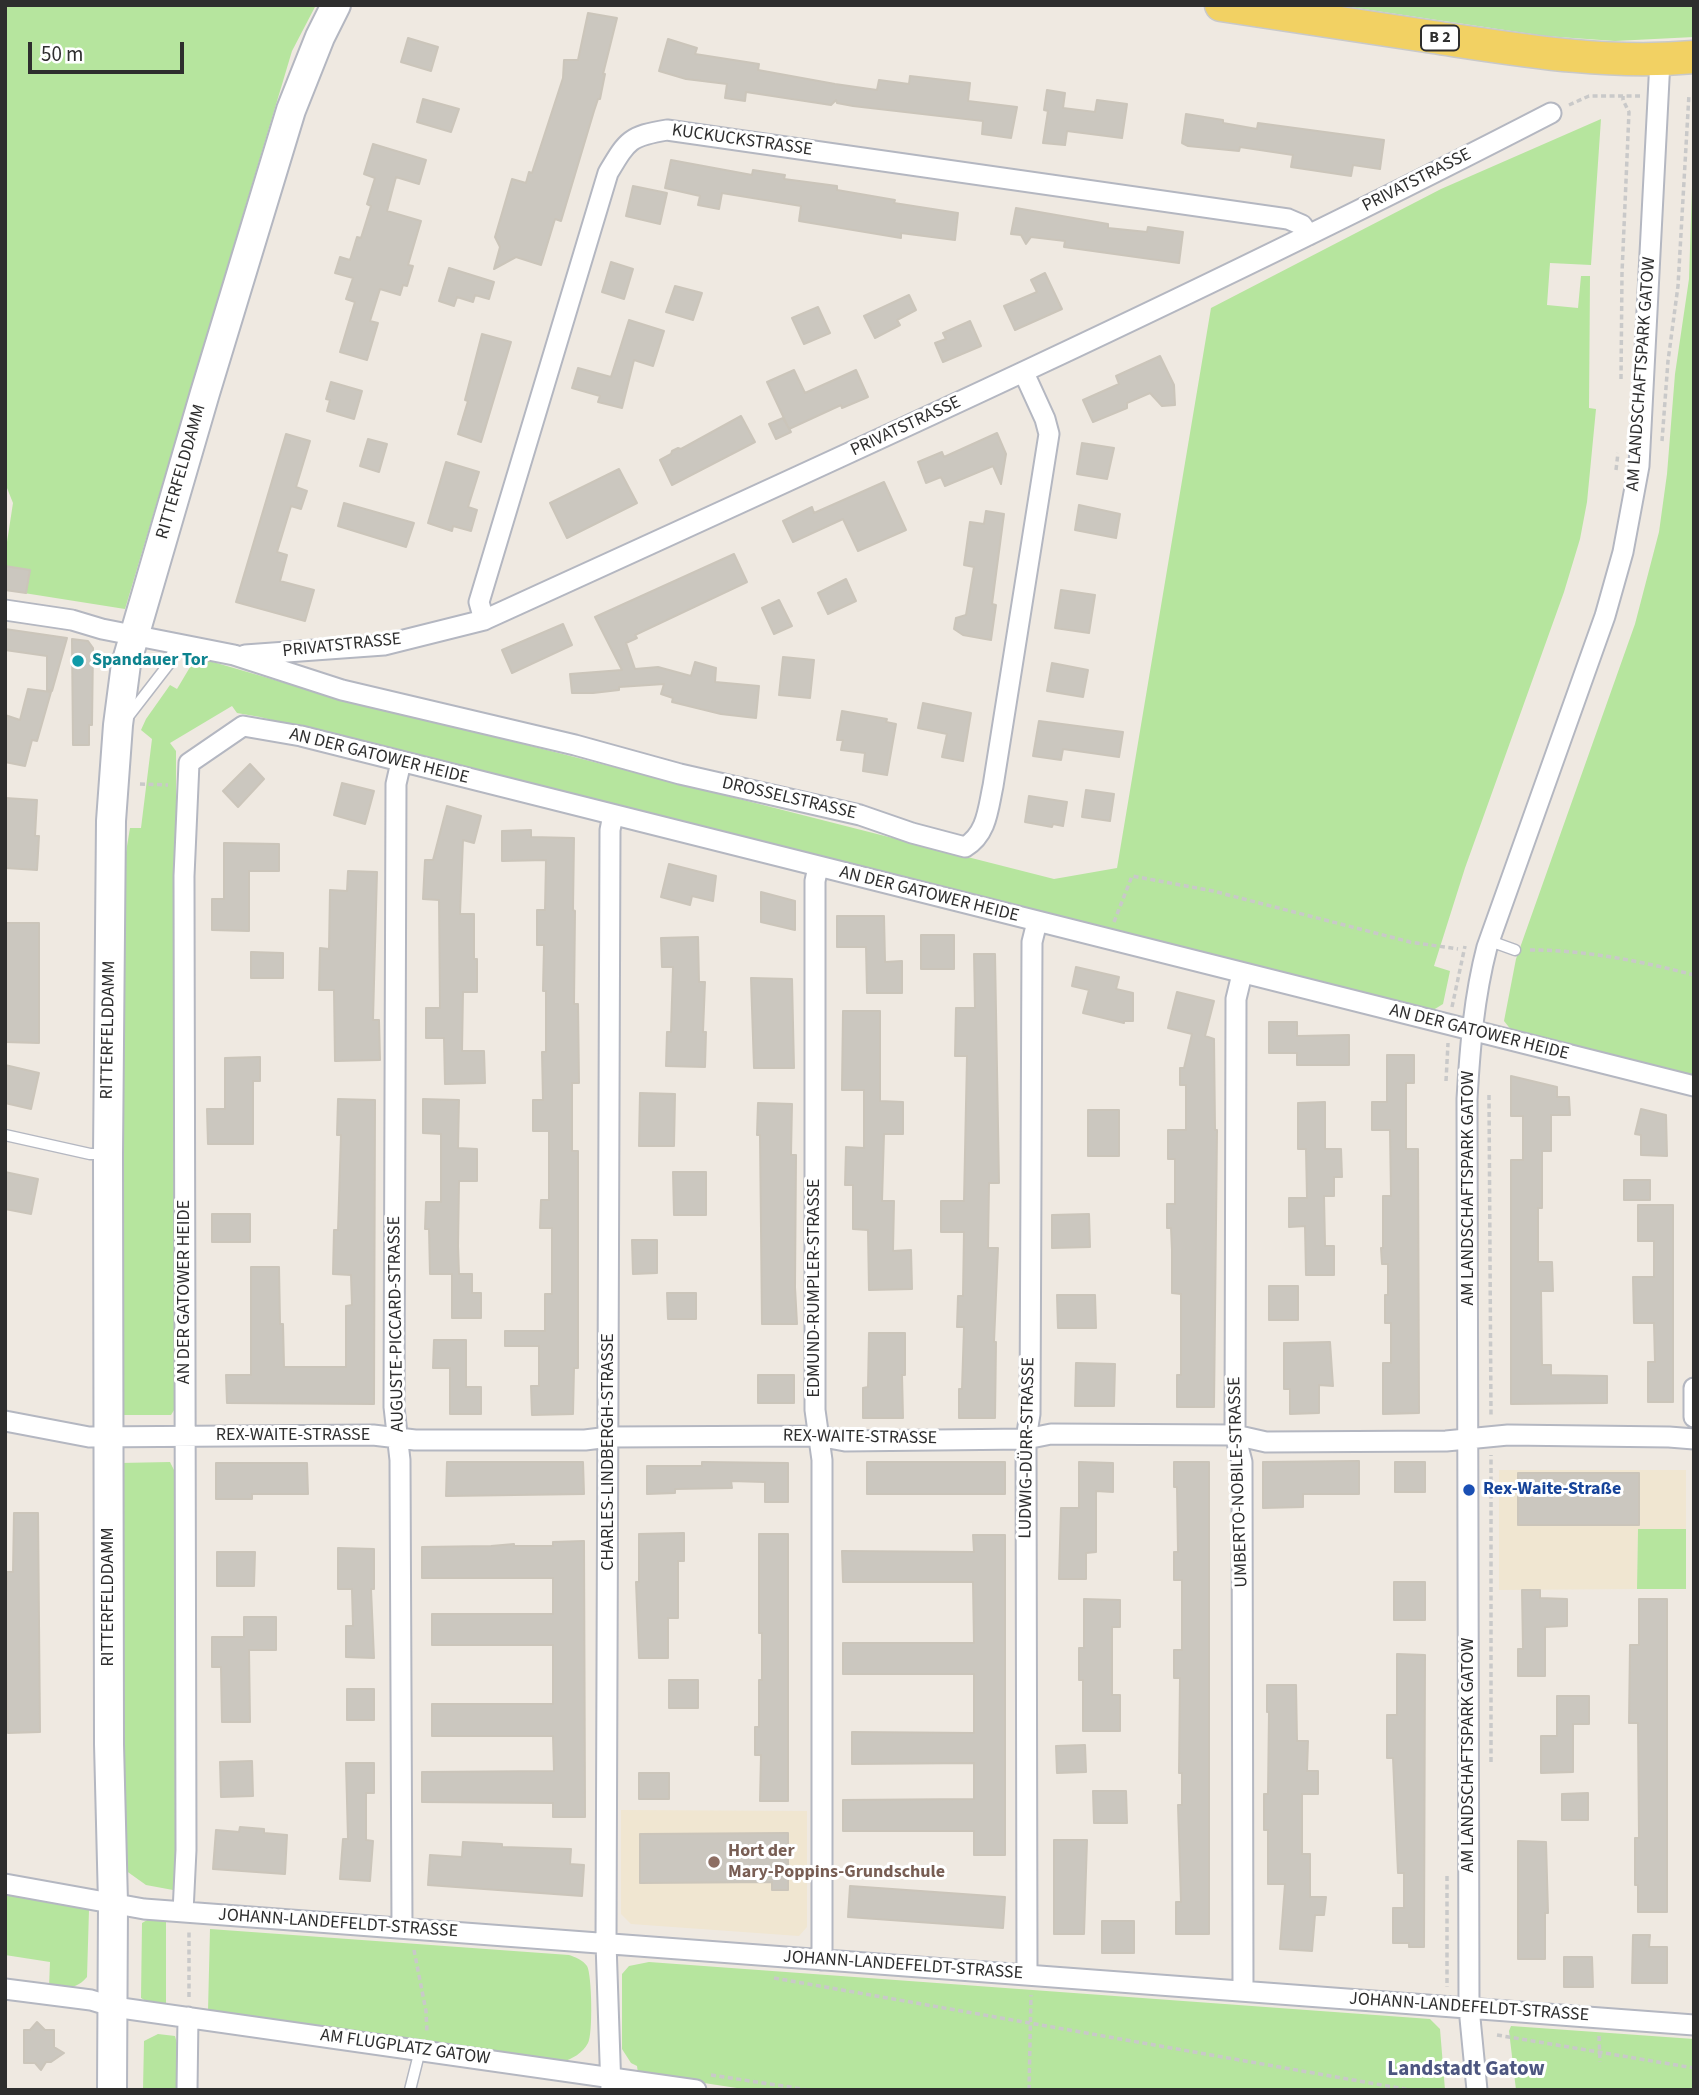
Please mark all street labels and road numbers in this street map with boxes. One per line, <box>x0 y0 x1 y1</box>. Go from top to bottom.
road number: B 2 <box>1421 26 1459 50</box>
street label: KUCKUCKSTRASSE <box>670 120 814 162</box>
street label: PRIVATSTRASSE <box>1359 144 1475 218</box>
street label: AM LANDSCHAFTSPARK GATOW <box>1623 256 1661 492</box>
street label: PRIVATSTRASSE <box>847 392 965 462</box>
street label: RITTERFELDDAMM <box>152 402 212 542</box>
street label: PRIVATSTRASSE <box>282 629 402 663</box>
street label: AN DER GATOWER HEIDE <box>287 724 471 790</box>
street label: DROSSELSTRASSE <box>720 773 858 825</box>
street label: AN DER GATOWER HEIDE <box>837 862 1021 928</box>
street label: RITTERFELDDAMM <box>97 960 121 1100</box>
street label: AN DER GATOWER HEIDE <box>1387 1000 1571 1066</box>
street label: AM LANDSCHAFTSPARK GATOW <box>1458 1070 1480 1306</box>
street label: EDMUND-RUMPLER-STRASSE <box>804 1178 826 1398</box>
street label: AN DER GATOWER HEIDE <box>174 1200 196 1384</box>
street label: AUGUSTE-PICCARD-STRASSE <box>384 1216 410 1432</box>
street label: CHARLES-LINDBERGH-STRASSE <box>598 1333 620 1571</box>
street label: LUDWIG-DÜRR-STRASSE <box>1016 1357 1040 1539</box>
street label: UMBERTO-NOBILE-STRASSE <box>1225 1376 1253 1588</box>
street label: REX-WAITE-STRASSE <box>216 1425 370 1447</box>
street label: REX-WAITE-STRASSE <box>783 1426 937 1450</box>
street label: RITTERFELDDAMM <box>98 1527 120 1667</box>
street label: AM LANDSCHAFTSPARK GATOW <box>1458 1637 1480 1873</box>
street label: JOHANN-LANDEFELDT-STRASSE <box>217 1905 459 1943</box>
street label: JOHANN-LANDEFELDT-STRASSE <box>782 1947 1024 1985</box>
street label: JOHANN-LANDEFELDT-STRASSE <box>1348 1989 1590 2027</box>
street label: AM FLUGPLATZ GATOW <box>319 2025 491 2071</box>

